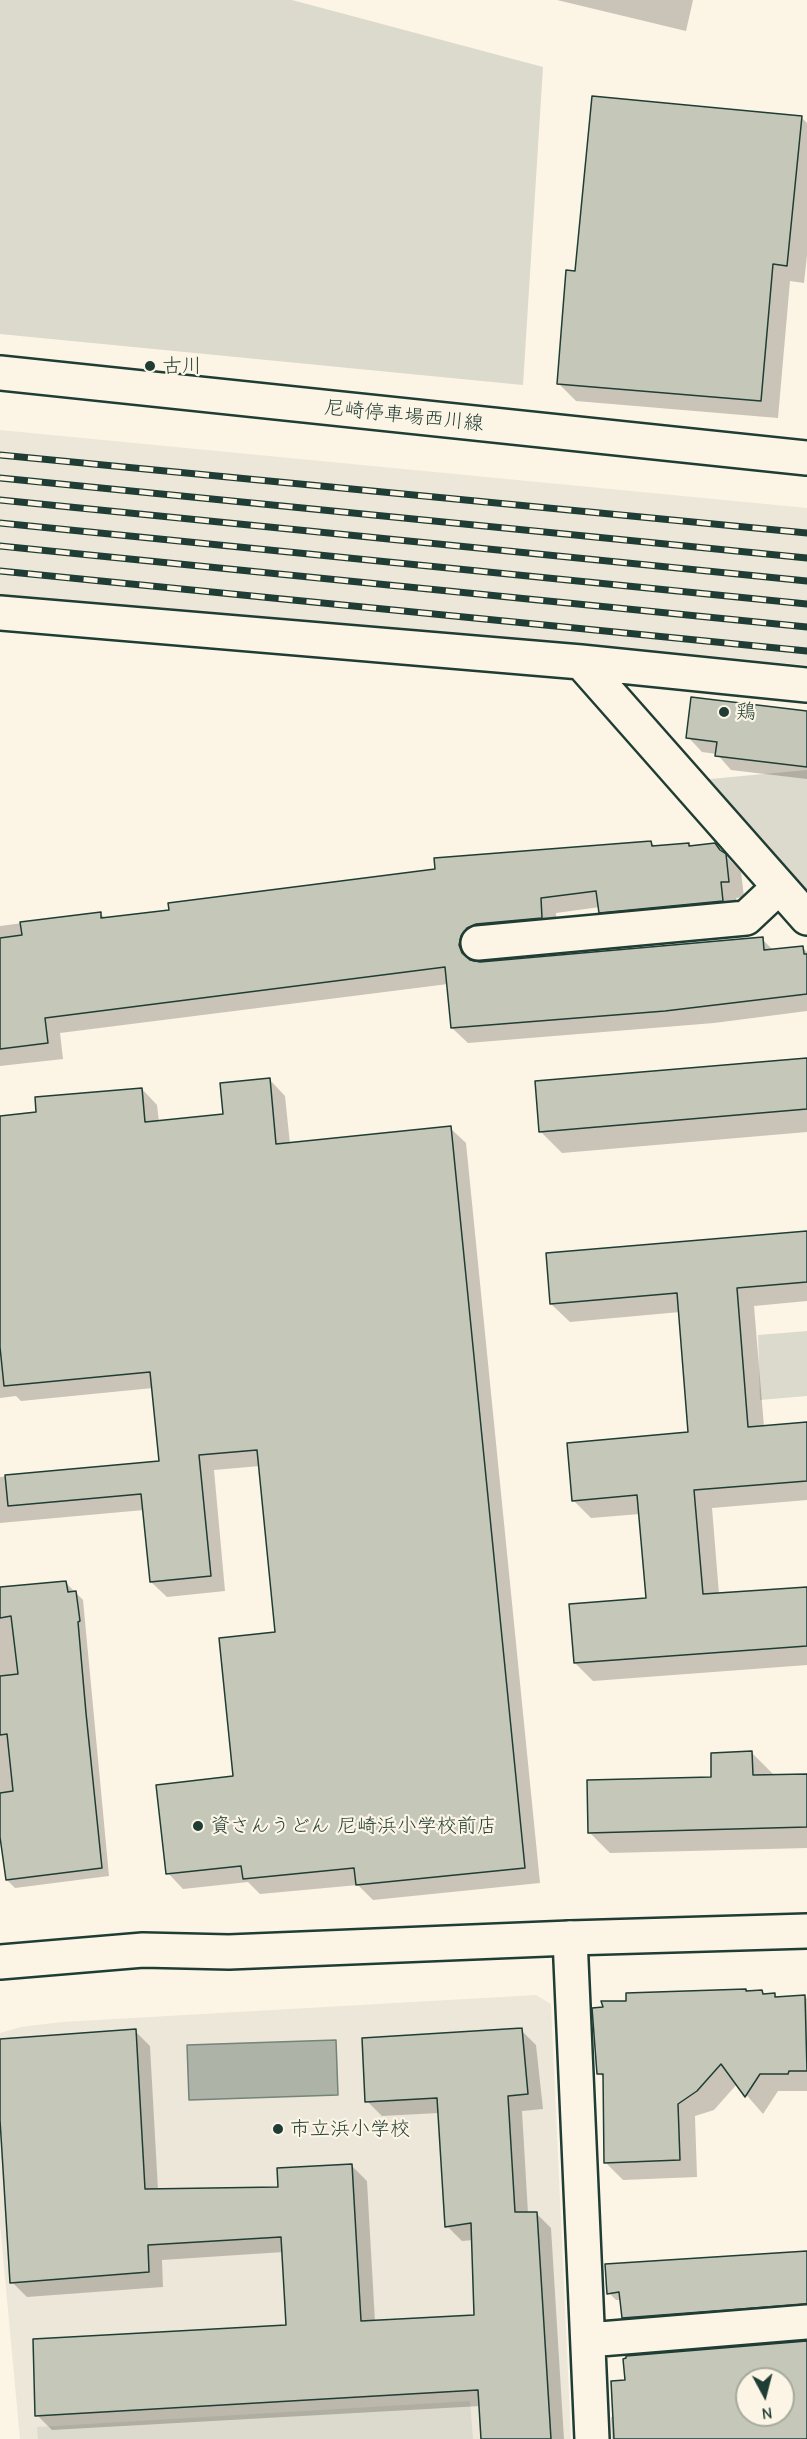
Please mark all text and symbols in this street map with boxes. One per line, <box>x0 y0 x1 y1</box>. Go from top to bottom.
place label: 古川 <box>162 354 202 378</box>
marker: 古川 <box>143 359 157 373</box>
street label: 尼崎停車場西川線 <box>323 396 485 436</box>
place label: 鶏 <box>736 700 756 724</box>
marker: 鶏 <box>717 705 731 719</box>
place label: 資さんうどん 尼崎浜小学校前店 <box>210 1814 497 1838</box>
marker: 資さんうどん 尼崎浜小学校前店 <box>191 1819 205 1833</box>
place label: 市立浜小学校 <box>290 2117 410 2141</box>
marker: 市立浜小学校 <box>271 2122 285 2136</box>
north arrow <box>735 2367 795 2427</box>
text: N <box>761 2403 773 2422</box>

